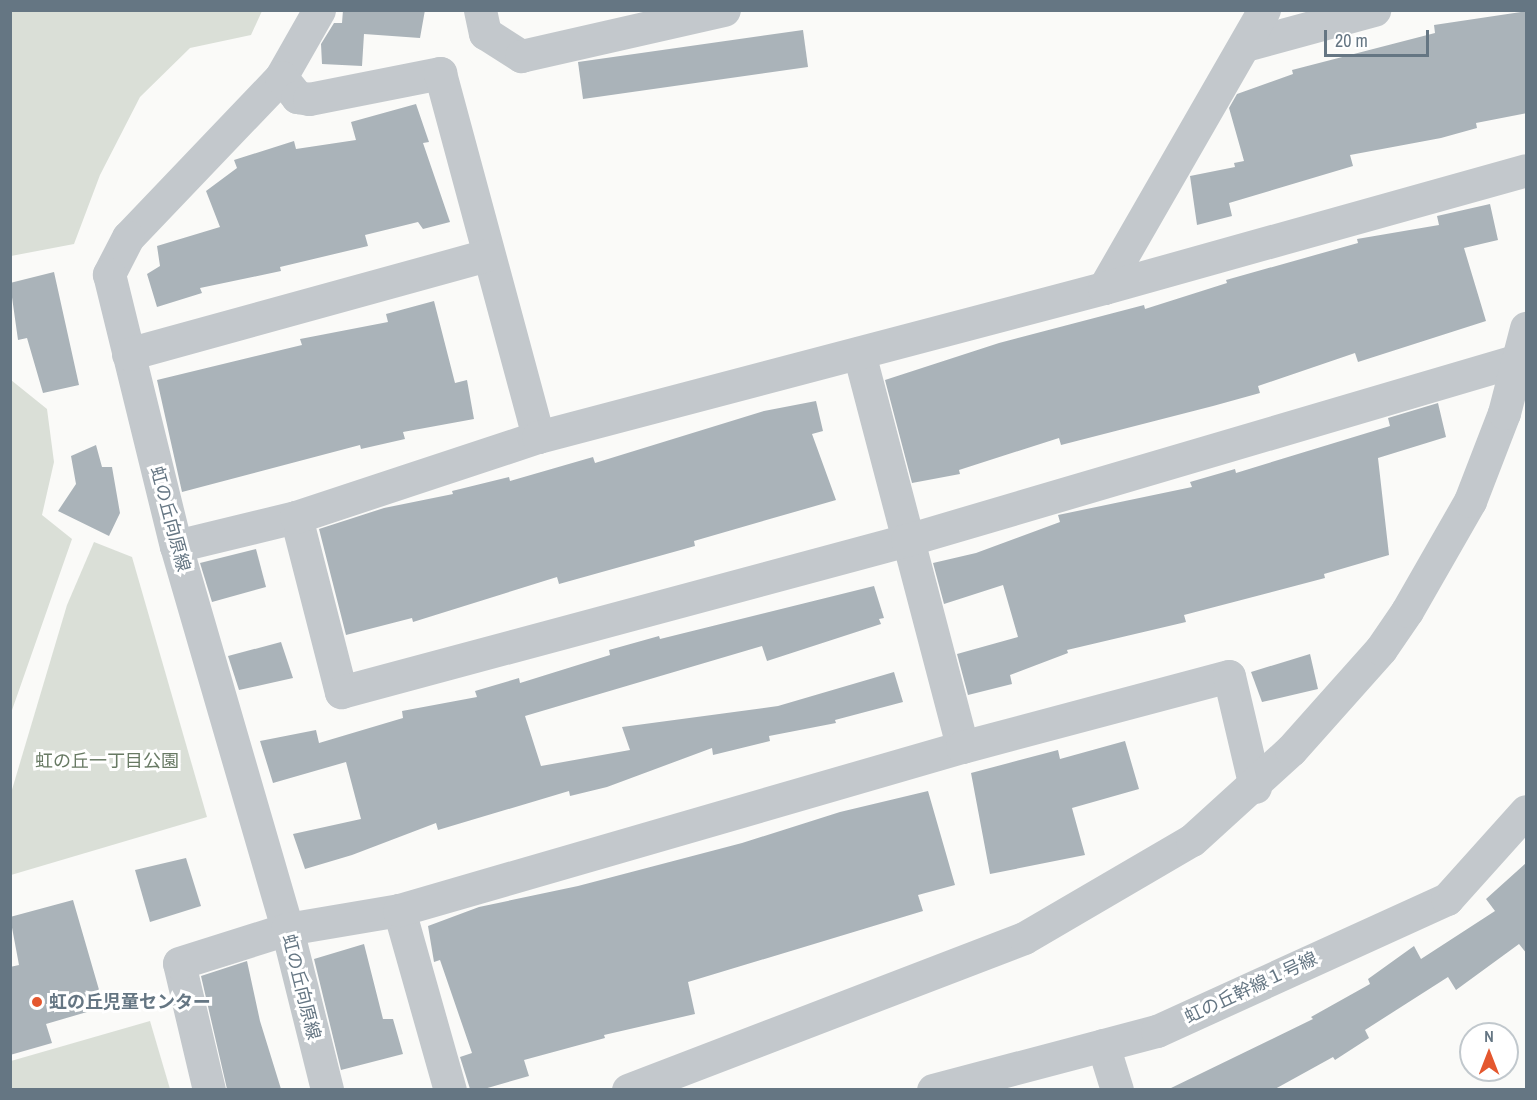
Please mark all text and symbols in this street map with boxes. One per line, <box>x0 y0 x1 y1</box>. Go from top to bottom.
scale bar <box>1327 18 1432 56</box>
text: 20 m <box>1335 28 1368 53</box>
street label: 虹の丘向原線 <box>146 464 194 574</box>
park label: 虹の丘一丁目公園 <box>35 750 179 772</box>
street label: 虹の丘向原線 <box>277 932 325 1042</box>
street label: 虹の丘幹線１号線 <box>1181 948 1321 1028</box>
place label: 虹の丘児童センター <box>49 991 211 1013</box>
marker: 虹の丘児童センター <box>30 995 44 1009</box>
north arrow <box>1459 1022 1519 1082</box>
text: N <box>1484 1025 1494 1047</box>

